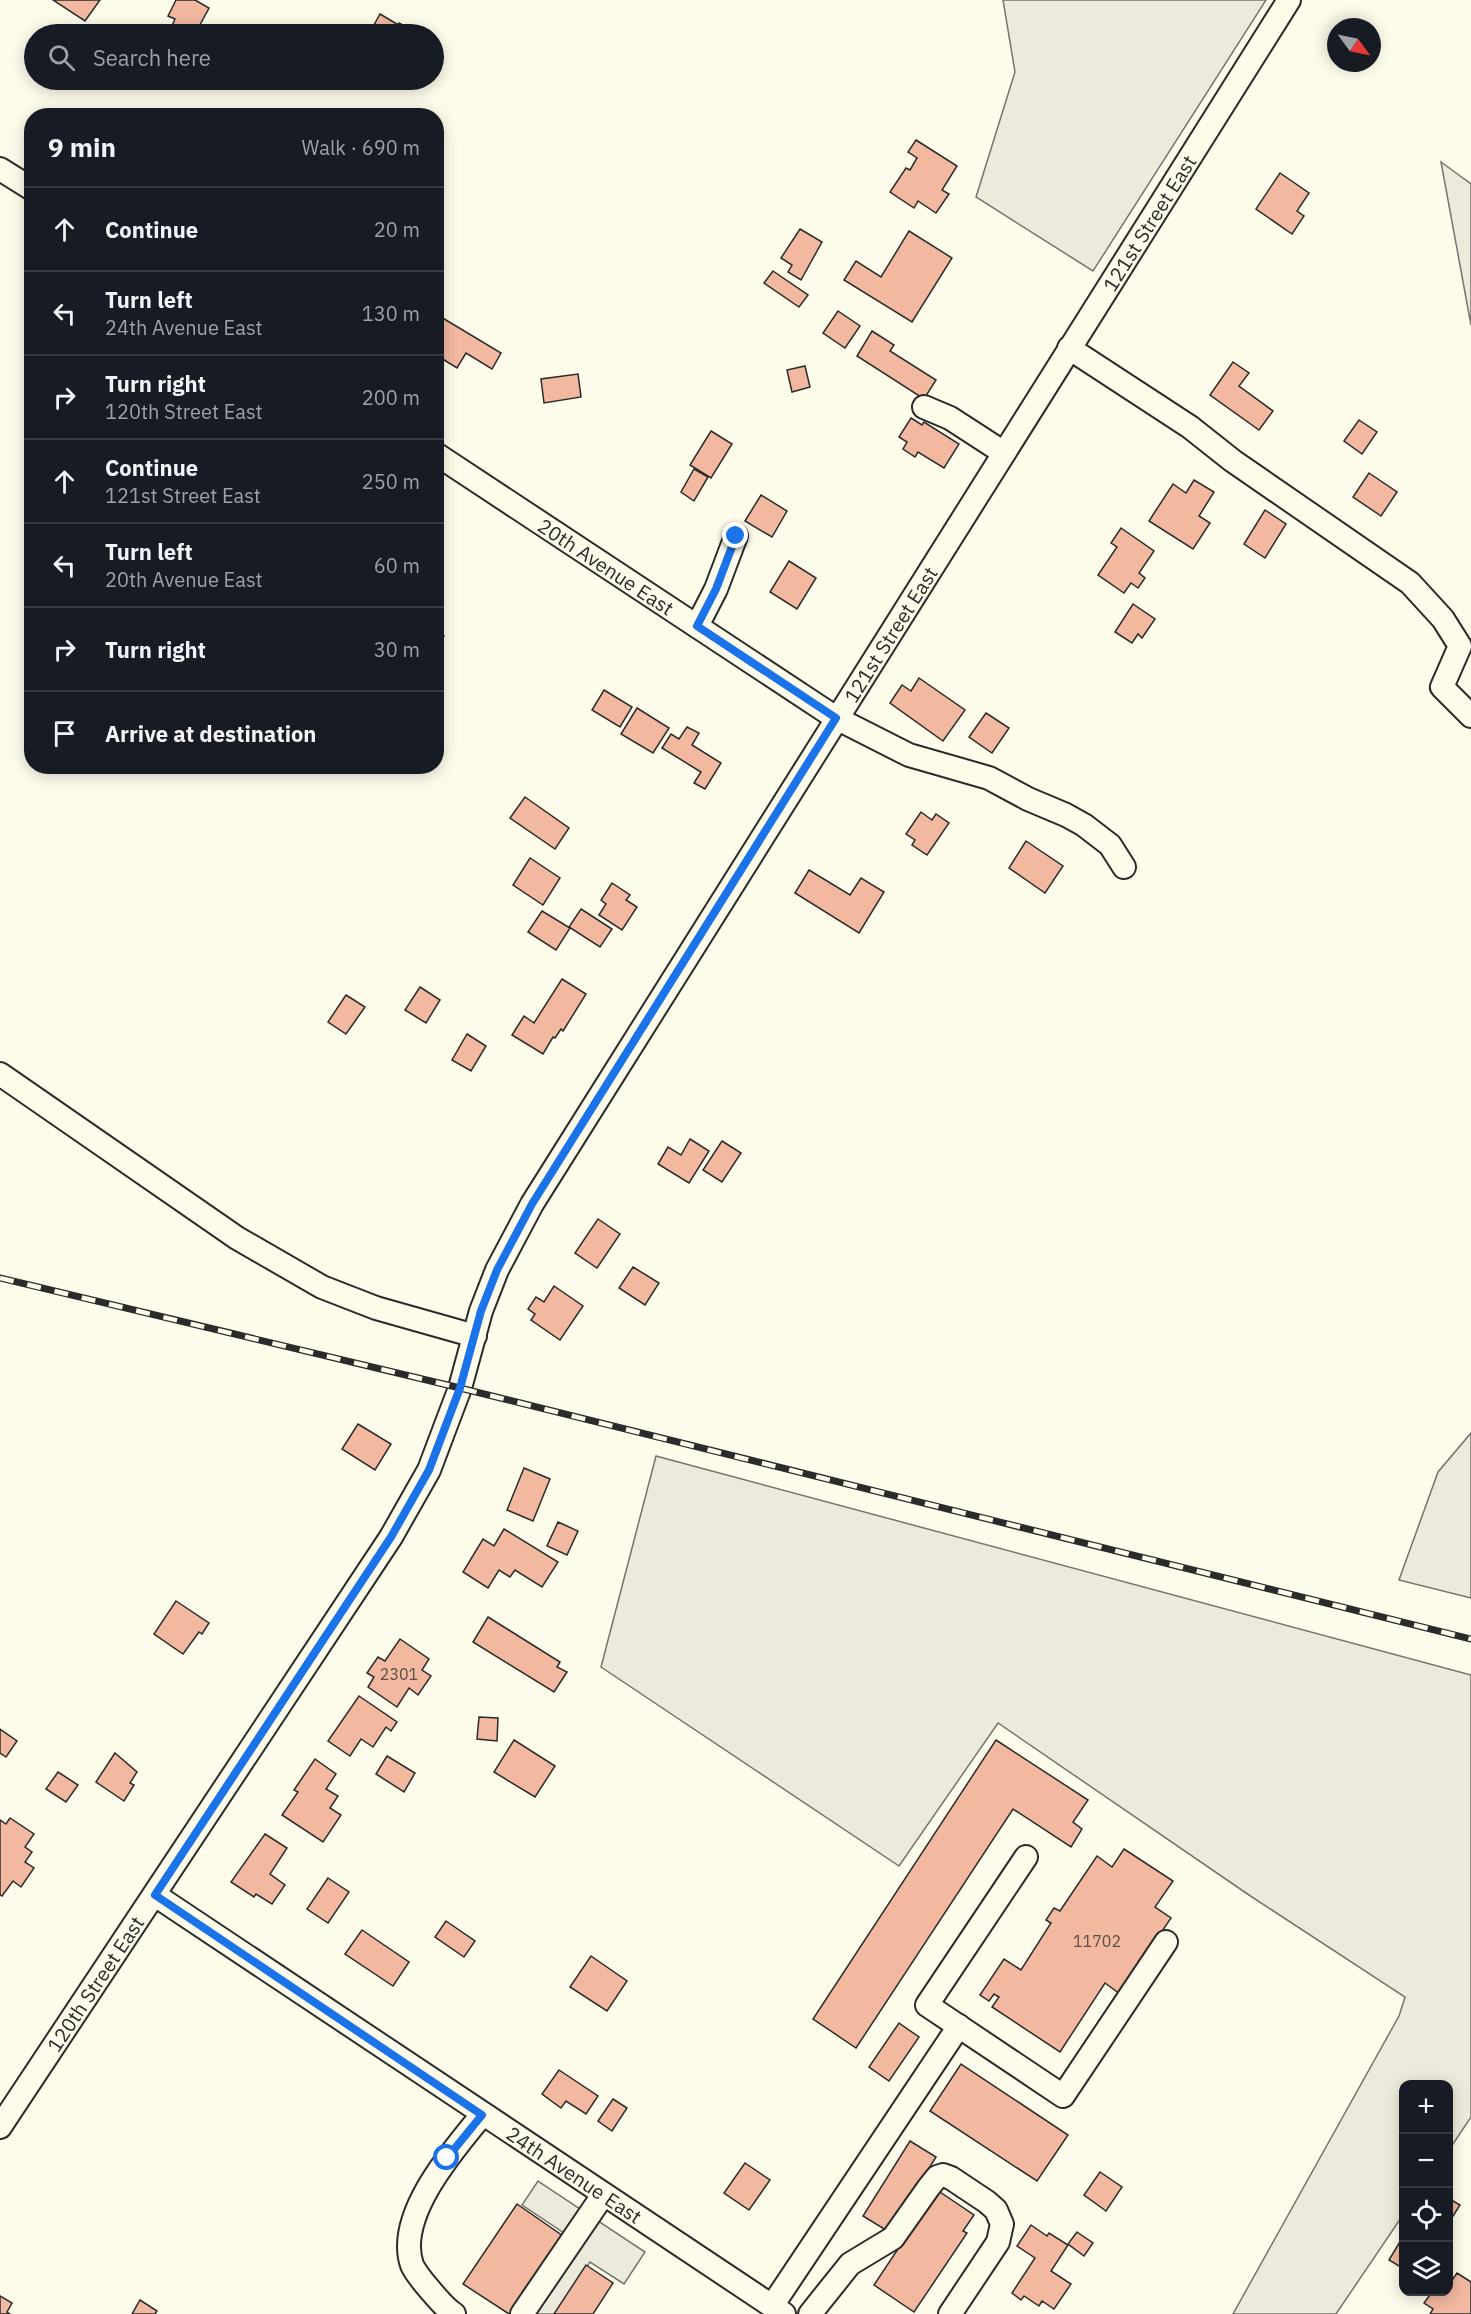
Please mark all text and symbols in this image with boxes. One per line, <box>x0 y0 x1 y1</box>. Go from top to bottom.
north arrow <box>1327 18 1381 72</box>
search box <box>24 24 444 90</box>
icon: search <box>45 41 78 74</box>
text: Search here <box>93 43 211 72</box>
text: 9 min <box>48 130 116 164</box>
text: Walk · 690 m <box>302 134 420 161</box>
street label: 121st Street East <box>1096 150 1202 296</box>
icon: ahead <box>48 213 81 246</box>
text: Continue <box>105 215 198 244</box>
text: 20 m <box>374 216 420 243</box>
text: Turn left <box>105 285 193 314</box>
icon: left <box>48 297 81 330</box>
text: 130 m <box>362 300 420 327</box>
text: 24th Avenue East <box>105 314 263 341</box>
text: Turn right <box>105 369 206 398</box>
icon: right <box>48 381 81 414</box>
text: 200 m <box>362 384 420 411</box>
text: 120th Street East <box>105 398 263 425</box>
text: Continue <box>105 453 198 482</box>
icon: ahead <box>48 465 81 498</box>
text: 250 m <box>362 468 420 495</box>
text: 121st Street East <box>105 482 261 509</box>
street label: 20th Avenue East <box>533 512 680 621</box>
route end <box>722 522 748 548</box>
text: Turn left <box>105 537 193 566</box>
icon: left <box>48 549 81 582</box>
text: 60 m <box>374 552 420 579</box>
street label: 121st Street East <box>837 561 943 707</box>
text: 20th Avenue East <box>105 566 263 593</box>
icon: right <box>48 633 81 666</box>
text: Turn right <box>105 635 206 664</box>
text: 30 m <box>374 636 420 663</box>
icon: arrive <box>48 717 81 750</box>
text: Arrive at destination <box>105 719 316 748</box>
house number: 2301 <box>380 1664 418 1684</box>
street label: 120th Street East <box>40 1910 150 2057</box>
house number: 11702 <box>1073 1931 1121 1951</box>
map controls <box>1399 2080 1453 2296</box>
button: + <box>1399 2080 1453 2134</box>
street label: 24th Avenue East <box>501 2119 648 2229</box>
button: − <box>1399 2134 1453 2188</box>
route start <box>433 2144 459 2170</box>
button: locate <box>1399 2188 1453 2242</box>
button: layers <box>1399 2242 1453 2296</box>

